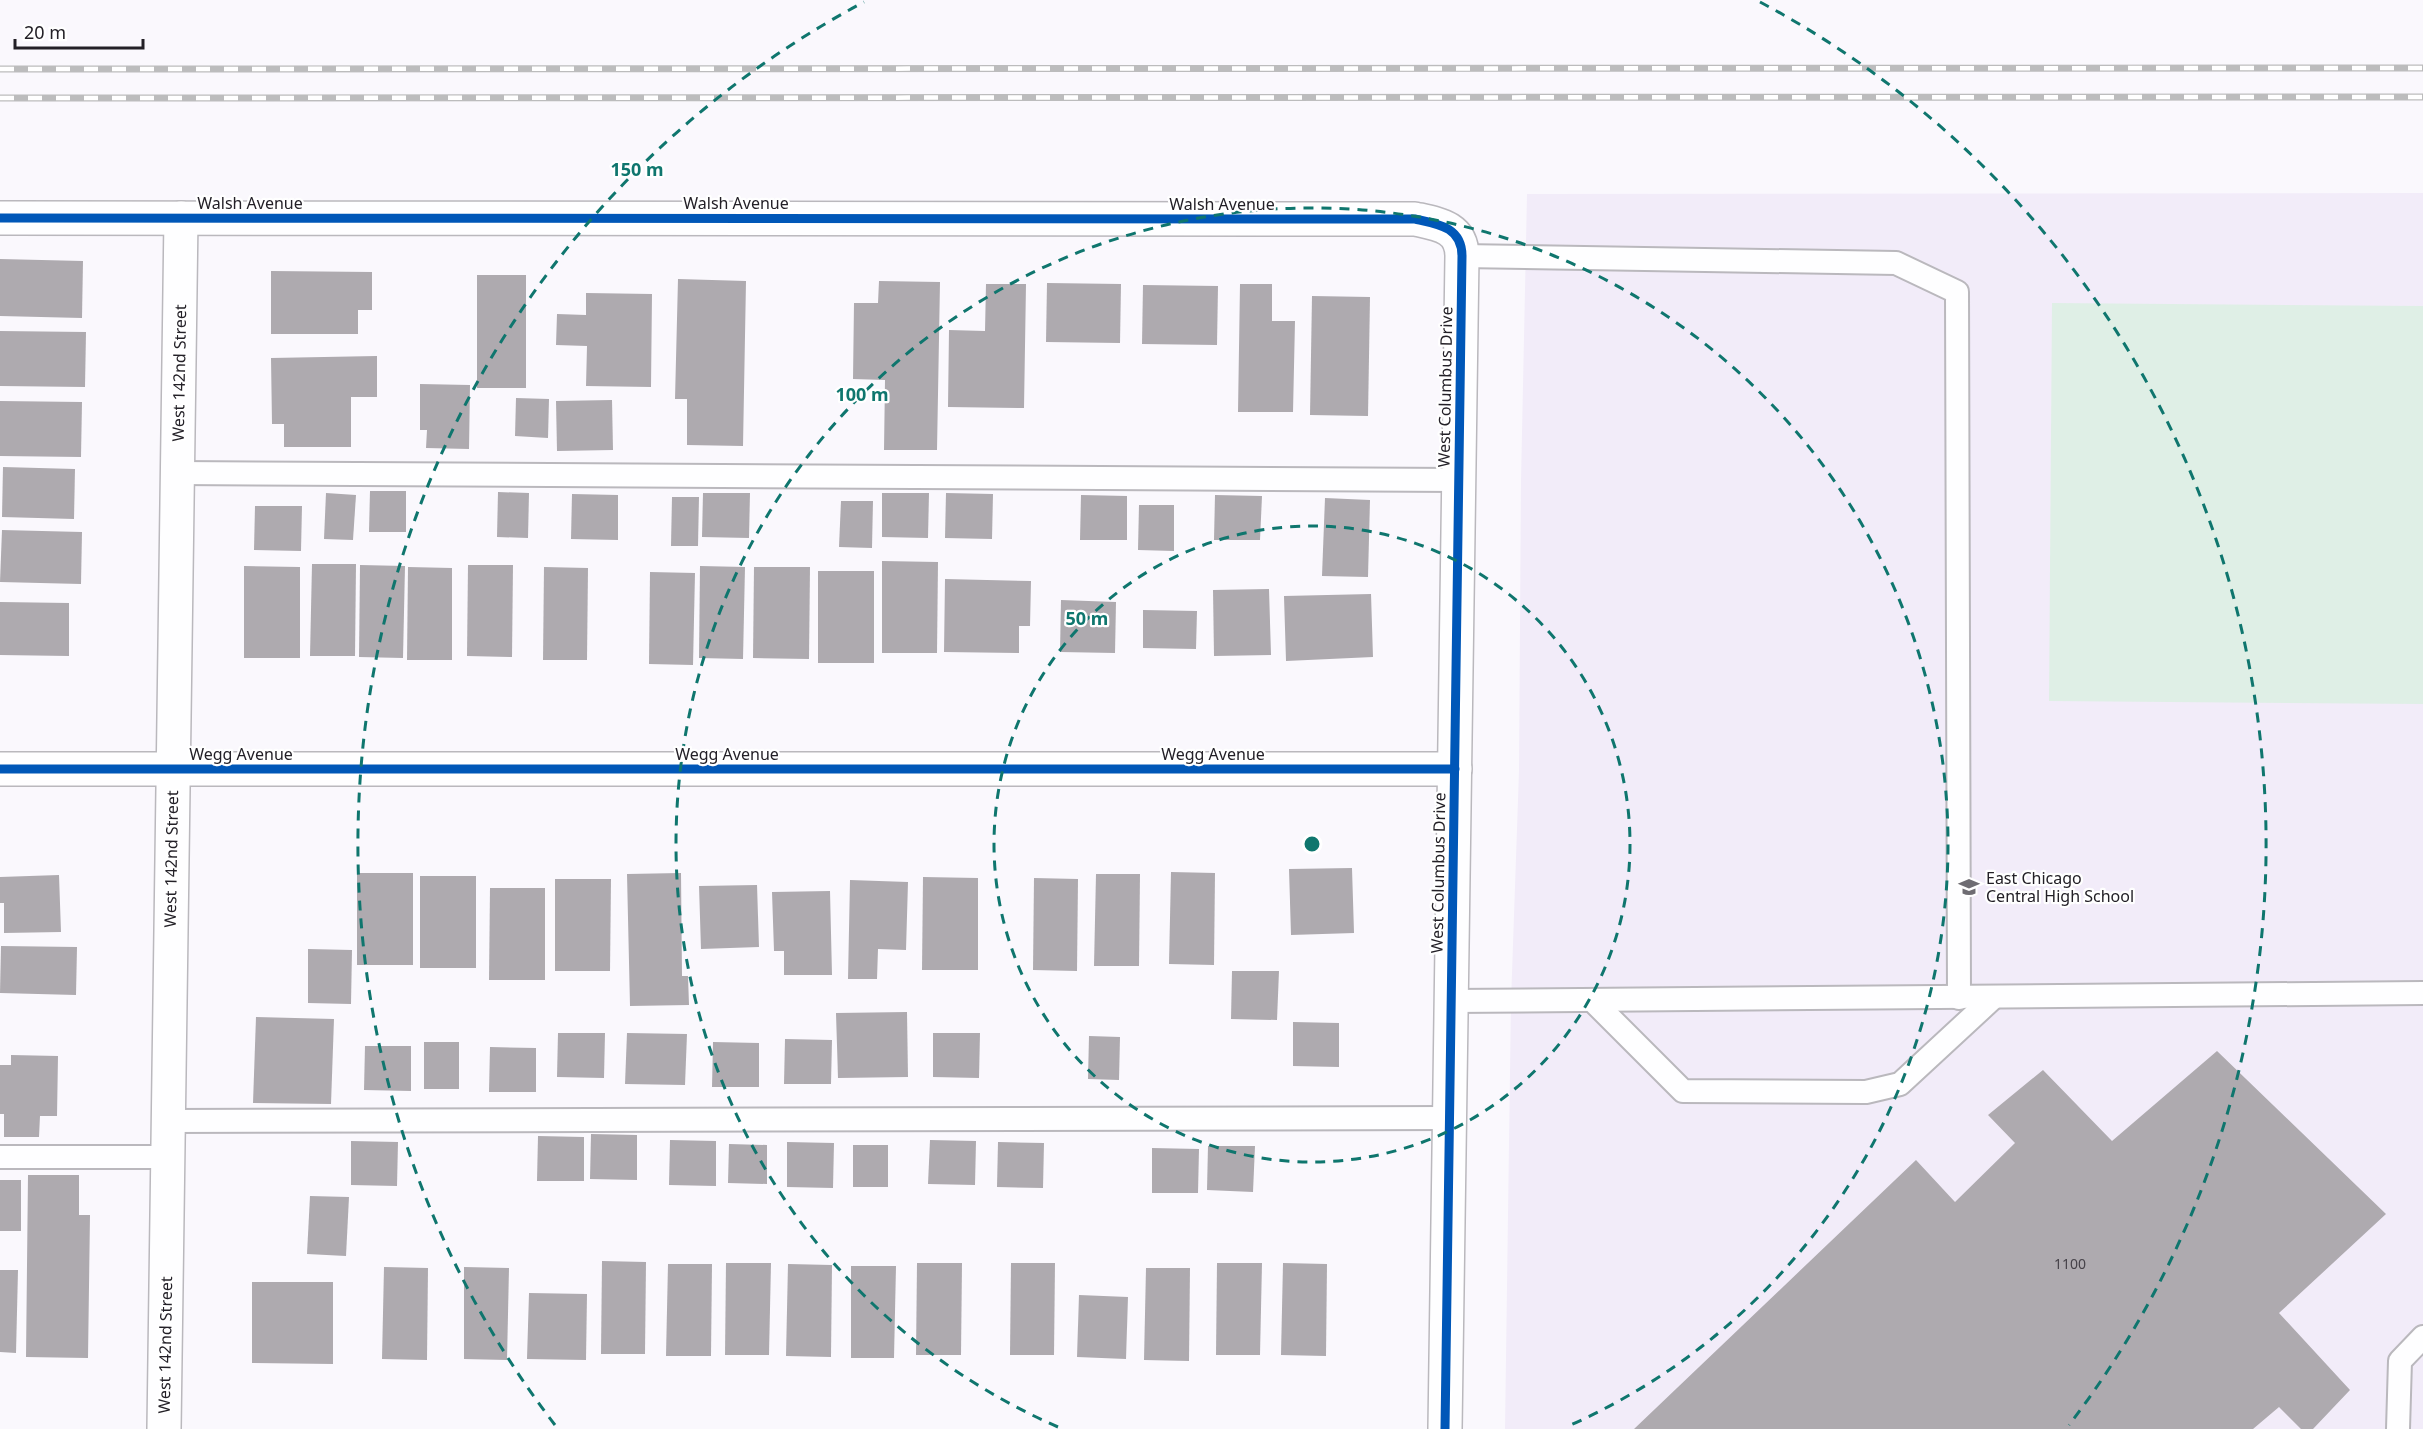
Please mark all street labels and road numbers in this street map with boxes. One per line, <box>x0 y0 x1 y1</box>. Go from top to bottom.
street label: Walsh Avenue <box>197 192 303 214</box>
street label: Walsh Avenue <box>683 192 789 214</box>
street label: Walsh Avenue <box>1169 193 1275 215</box>
street label: West 142nd Street <box>167 304 191 442</box>
street label: West Columbus Drive <box>1433 306 1457 468</box>
street label: Wegg Avenue <box>189 743 293 765</box>
street label: Wegg Avenue <box>675 743 779 765</box>
street label: Wegg Avenue <box>1161 743 1265 765</box>
street label: West 142nd Street <box>159 790 183 928</box>
street label: West Columbus Drive <box>1426 792 1450 954</box>
street label: West 142nd Street <box>153 1276 177 1414</box>

